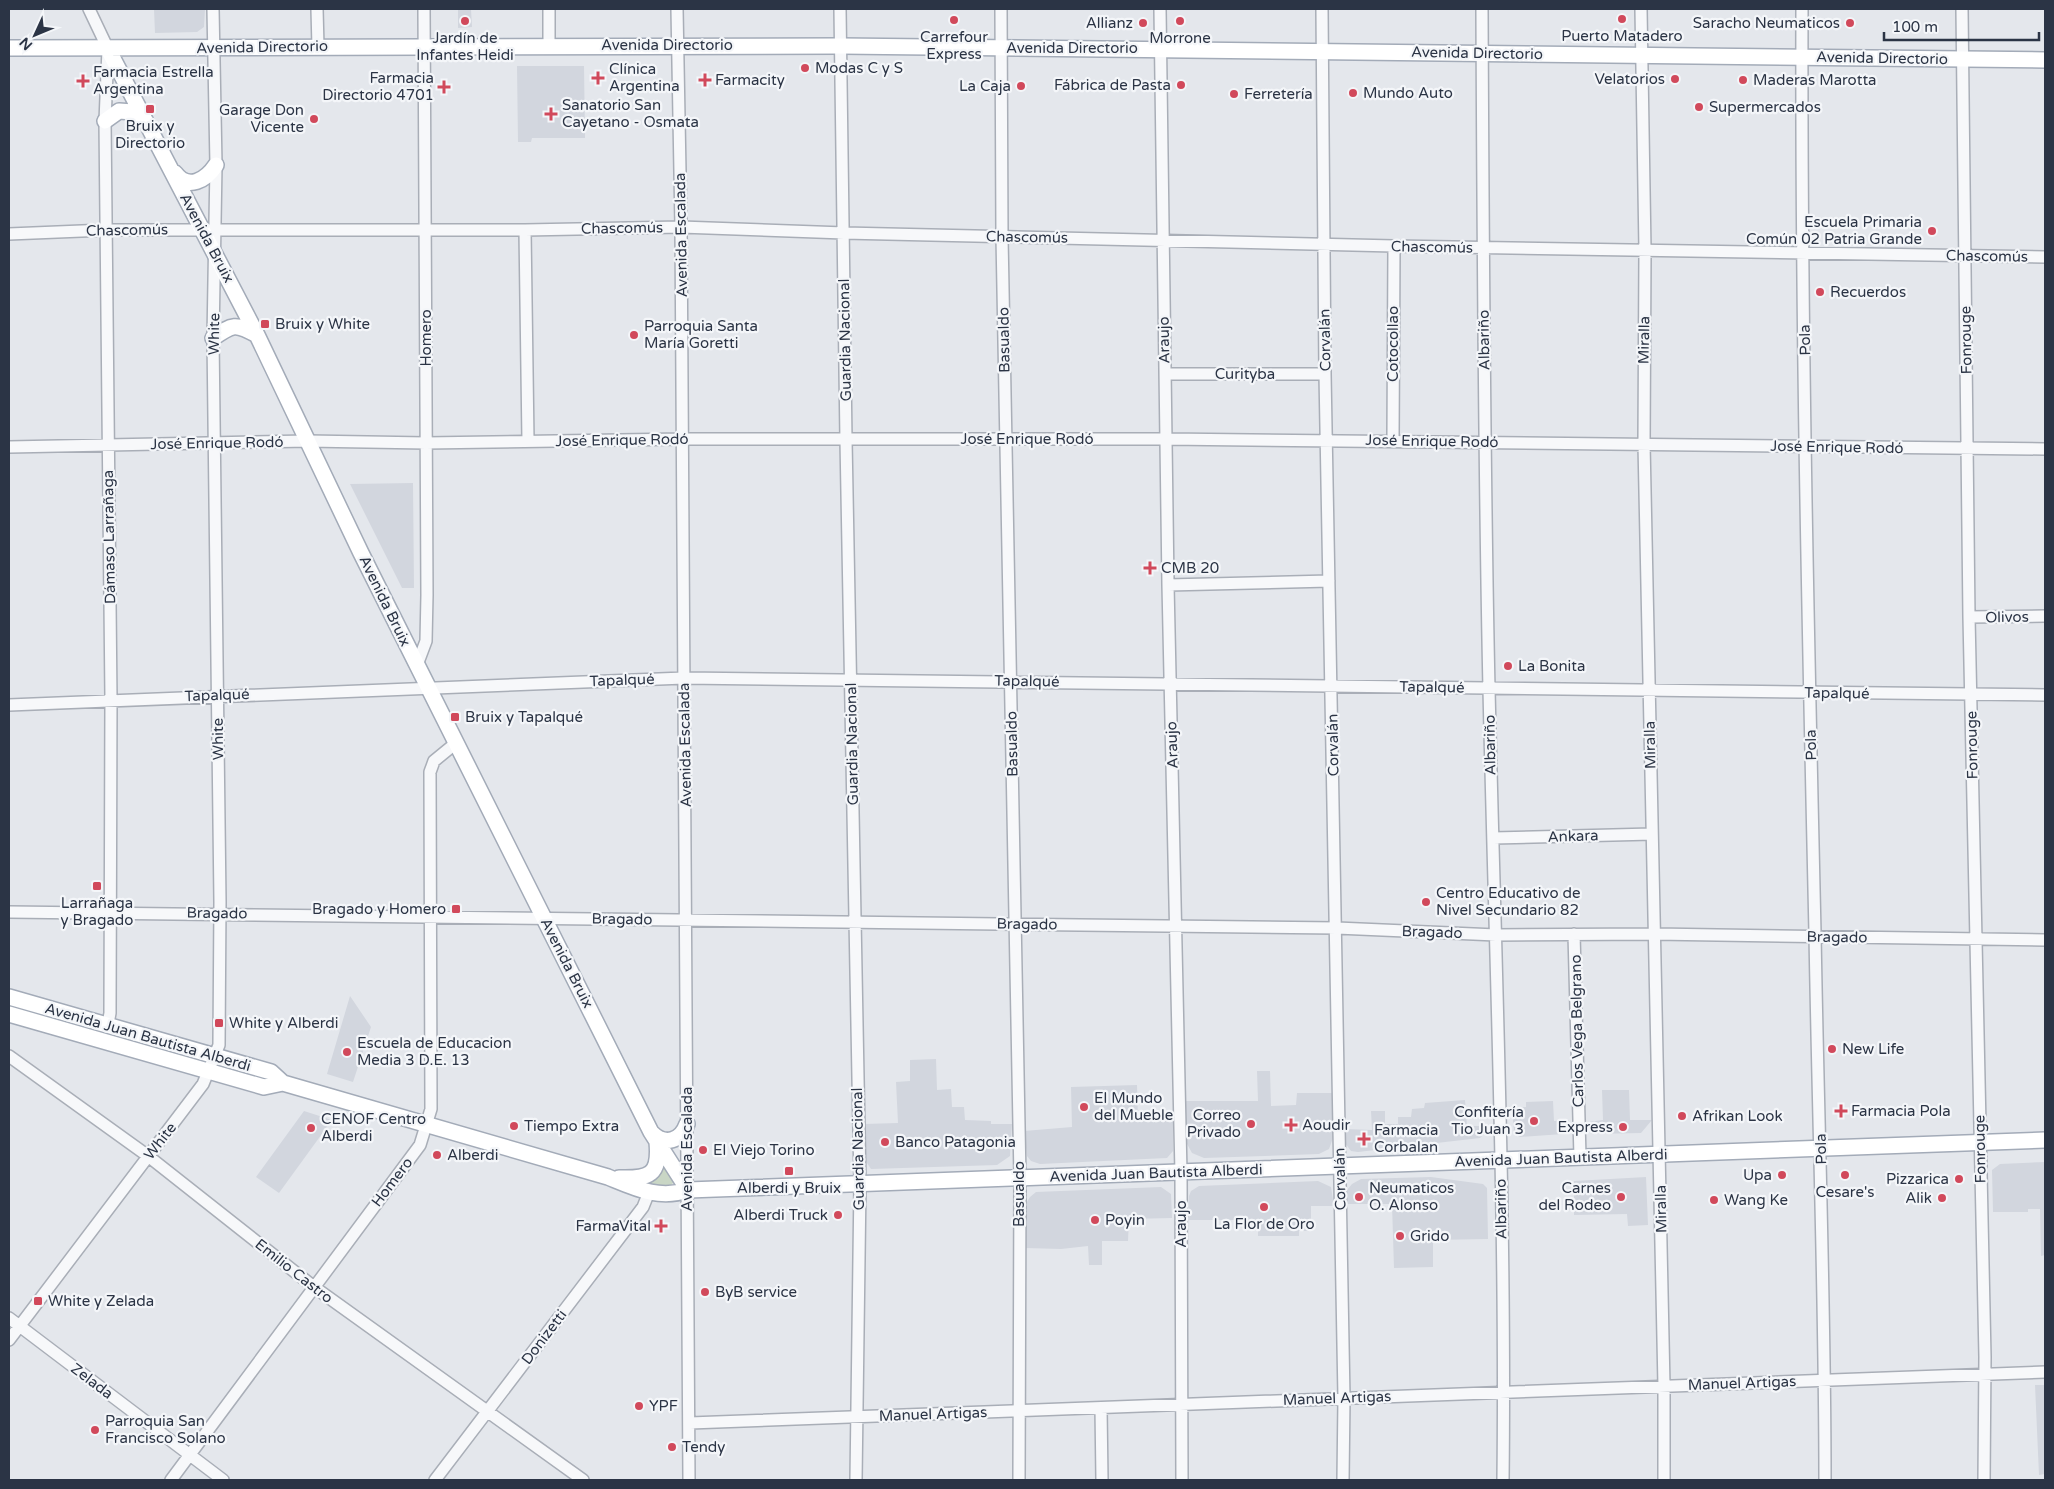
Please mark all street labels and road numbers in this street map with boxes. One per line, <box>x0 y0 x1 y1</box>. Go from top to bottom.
street label: Avenida Directorio <box>601 36 733 54</box>
street label: Avenida Directorio <box>196 37 328 57</box>
street label: Avenida Directorio <box>1006 39 1138 57</box>
street label: Avenida Directorio <box>1411 43 1543 63</box>
street label: Avenida Directorio <box>1816 48 1948 68</box>
street label: Avenida Escalada <box>671 172 691 298</box>
street label: Avenida Bruix <box>176 190 238 286</box>
street label: Chascomús <box>581 218 663 238</box>
street label: Chascomús <box>86 220 168 240</box>
street label: Chascomús <box>986 227 1068 247</box>
street label: Chascomús <box>1391 237 1473 257</box>
street label: Chascomús <box>1946 246 2028 266</box>
street label: Guardia Nacional <box>835 279 855 401</box>
street label: Cotocollao <box>1384 306 1402 382</box>
street label: Fonrouge <box>1956 306 1976 374</box>
street label: Basualdo <box>994 307 1014 373</box>
street label: Homero <box>417 309 435 367</box>
street label: Corvalán <box>1315 309 1335 371</box>
street label: Albariño <box>1474 310 1494 370</box>
street label: White <box>205 313 223 355</box>
street label: Araujo <box>1155 316 1173 364</box>
street label: Miralla <box>1635 316 1653 364</box>
street label: Pola <box>1796 324 1814 356</box>
street label: Curityba <box>1215 365 1275 383</box>
street label: José Enrique Rodó <box>555 430 689 450</box>
street label: José Enrique Rodó <box>960 430 1094 448</box>
street label: José Enrique Rodó <box>1365 431 1499 451</box>
street label: José Enrique Rodó <box>150 433 284 453</box>
street label: José Enrique Rodó <box>1770 437 1904 457</box>
street label: Dámaso Larrañaga <box>99 470 119 604</box>
street label: Avenida Bruix <box>355 553 415 649</box>
street label: Olivos <box>1985 608 2029 626</box>
street label: Tapalqué <box>589 670 655 690</box>
street label: Tapalqué <box>994 671 1060 691</box>
street label: Tapalqué <box>1399 677 1465 697</box>
street label: Avenida Escalada <box>675 682 695 808</box>
street label: Guardia Nacional <box>842 683 862 805</box>
street label: Tapalqué <box>1804 683 1870 703</box>
street label: Tapalqué <box>184 685 250 705</box>
street label: Basualdo <box>1002 711 1022 777</box>
street label: Fonrouge <box>1962 711 1982 779</box>
street label: Corvalán <box>1323 714 1343 776</box>
street label: Albariño <box>1480 715 1500 775</box>
street label: White <box>209 718 227 760</box>
street label: Araujo <box>1162 721 1182 769</box>
street label: Miralla <box>1641 721 1659 769</box>
street label: Pola <box>1802 729 1820 761</box>
street label: Ankara <box>1547 826 1599 846</box>
street label: Bragado <box>186 903 248 923</box>
street label: Bragado <box>591 909 653 929</box>
street label: Bragado <box>996 914 1058 934</box>
street label: Avenida Bruix <box>537 915 597 1011</box>
street label: Bragado <box>1401 922 1463 942</box>
street label: Bragado <box>1806 927 1868 947</box>
street label: Carlos Vega Belgrano <box>1567 954 1587 1108</box>
street label: Avenida Juan Bautista Alberdi <box>43 999 253 1075</box>
street label: Avenida Escalada <box>678 1087 696 1211</box>
street label: Guardia Nacional <box>848 1088 868 1210</box>
street label: Fonrouge <box>1970 1115 1990 1183</box>
street label: White <box>140 1119 180 1163</box>
street label: Pola <box>1812 1133 1830 1165</box>
street label: Avenida Juan Bautista Alberdi <box>1454 1145 1668 1171</box>
street label: Corvalán <box>1330 1148 1350 1210</box>
street label: Homero <box>368 1154 416 1210</box>
street label: Avenida Juan Bautista Alberdi <box>1049 1160 1263 1186</box>
street label: Basualdo <box>1010 1161 1028 1227</box>
street label: Albariño <box>1491 1179 1511 1239</box>
street label: Miralla <box>1652 1185 1670 1233</box>
street label: Araujo <box>1172 1200 1190 1248</box>
street label: Emilio Castro <box>251 1235 337 1307</box>
street label: Donizetti <box>518 1306 570 1368</box>
street label: Zelada <box>67 1359 117 1403</box>
street label: Manuel Artigas <box>1687 1372 1797 1394</box>
street label: Manuel Artigas <box>1282 1387 1392 1409</box>
street label: Manuel Artigas <box>878 1403 988 1425</box>

